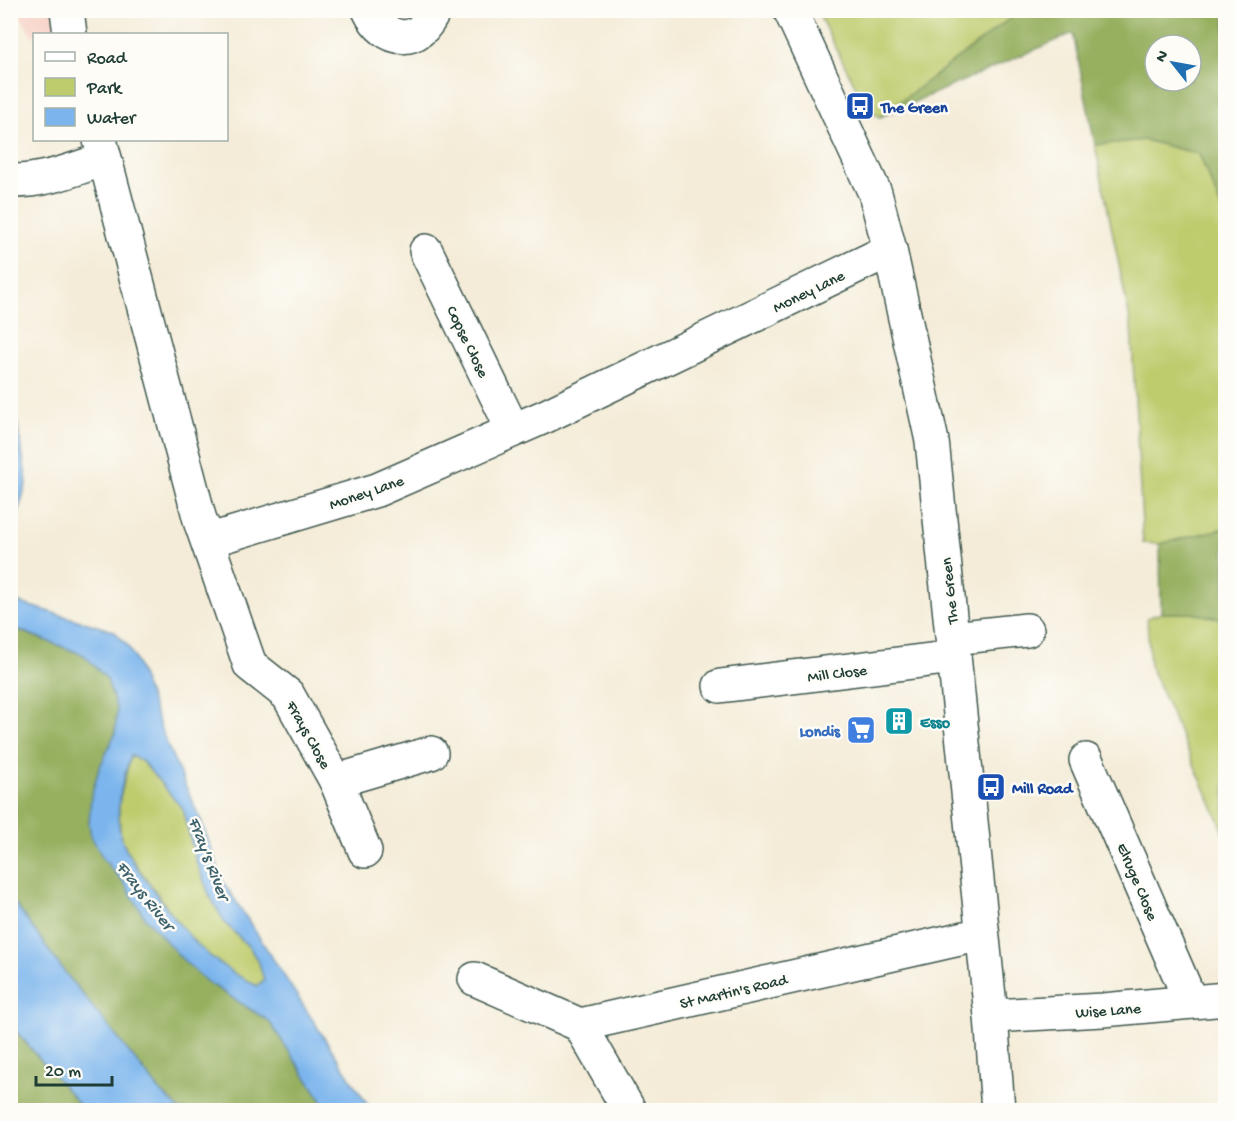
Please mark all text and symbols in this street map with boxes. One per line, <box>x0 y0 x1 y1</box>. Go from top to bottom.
legend <box>33 33 228 141</box>
north arrow <box>1143 33 1203 93</box>
text: N <box>1152 47 1174 66</box>
text: Road <box>87 49 128 70</box>
text: Park <box>86 79 123 100</box>
bus stop icon: The Green <box>844 90 876 122</box>
place label: The Green <box>879 100 948 119</box>
text: Water <box>87 109 137 130</box>
street label: Money Lane <box>771 267 849 319</box>
street label: Copse Close <box>440 304 492 382</box>
street label: Money Lane <box>327 472 408 516</box>
street label: The Green <box>939 556 965 626</box>
street label: Mill Close <box>806 662 869 689</box>
street label: Frays Close <box>280 697 334 774</box>
building icon: Esso <box>883 705 915 737</box>
supermarket icon: Londis <box>845 714 877 746</box>
place label: Esso <box>920 715 951 734</box>
place label: Londis <box>800 724 841 743</box>
bus stop icon: Mill Road <box>975 771 1007 803</box>
place label: Mill Road <box>1012 781 1074 800</box>
water label: Fray's River <box>182 815 234 907</box>
street label: Elruge Close <box>1111 841 1161 925</box>
water label: Frays River <box>110 858 180 938</box>
street label: St Martin's Road <box>678 971 791 1015</box>
street label: Wise Lane <box>1075 1001 1142 1024</box>
scale bar <box>36 1049 112 1087</box>
text: 20 m <box>45 1062 81 1083</box>

